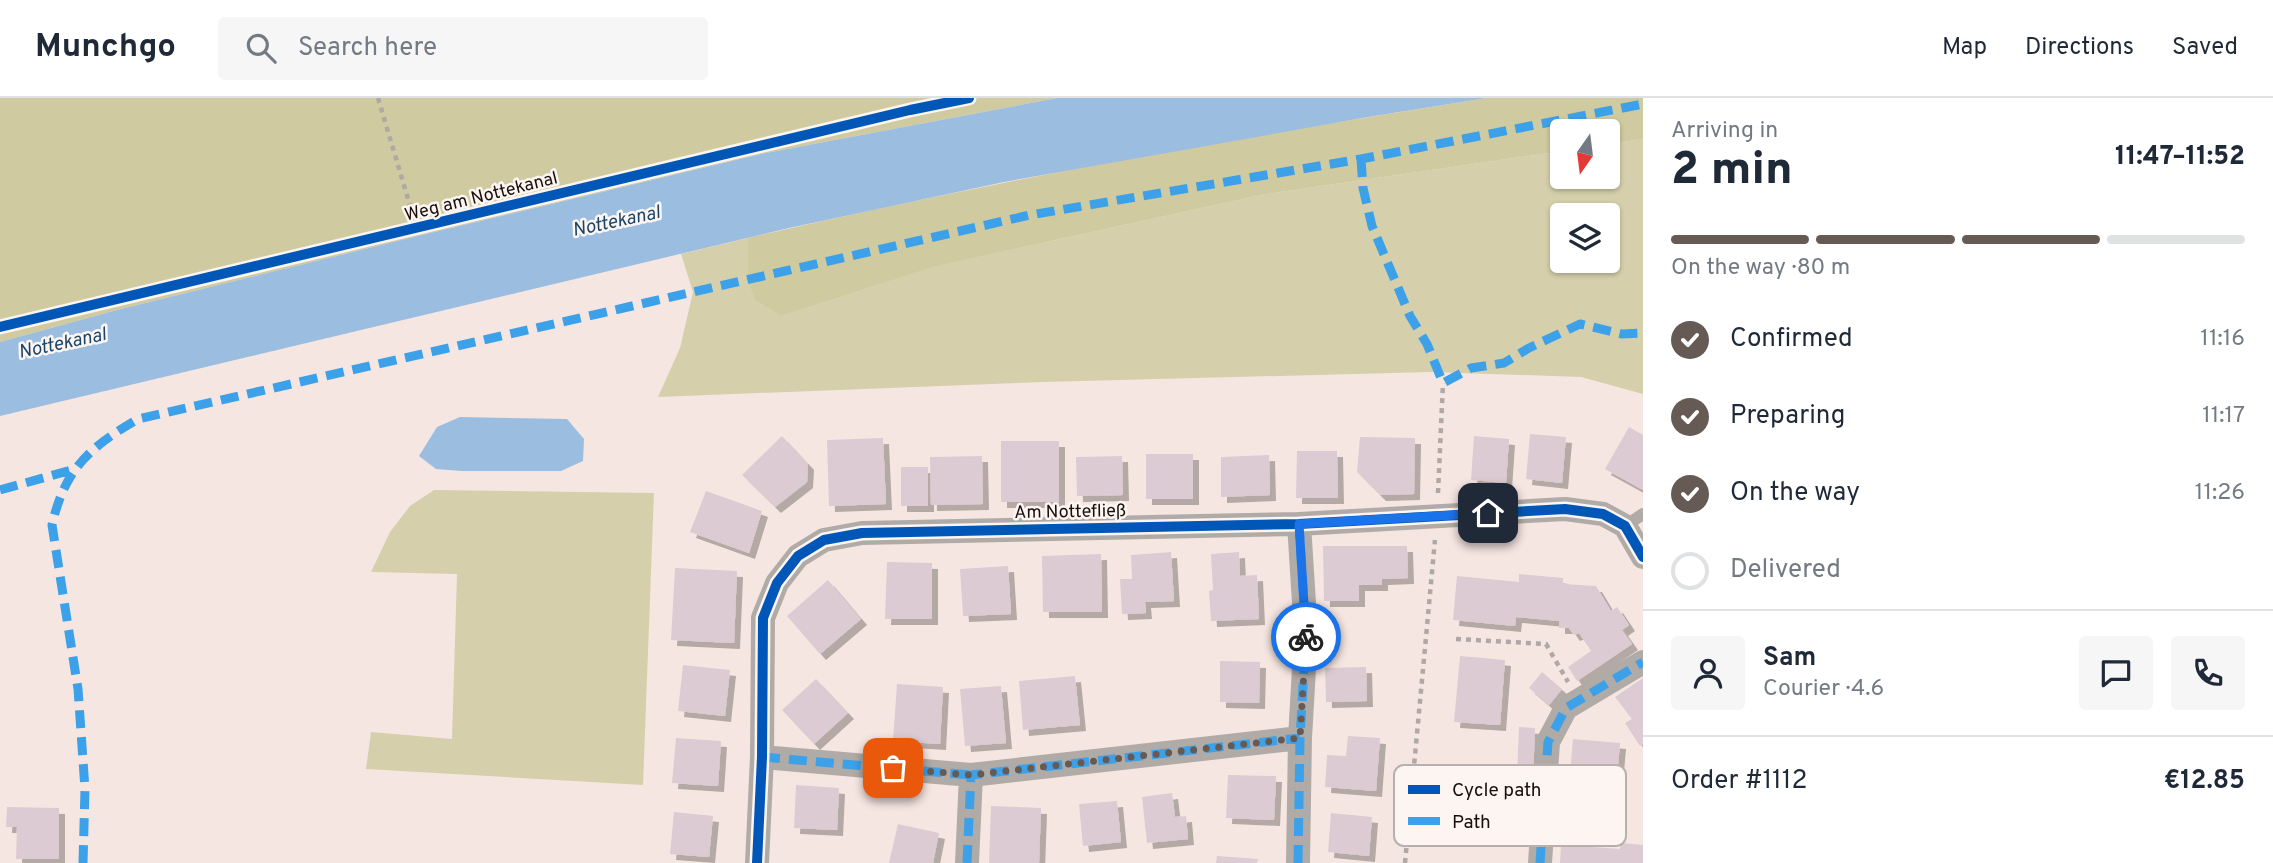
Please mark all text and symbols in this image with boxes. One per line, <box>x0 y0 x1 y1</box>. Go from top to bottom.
search box <box>218 17 708 80</box>
text: Munchgo <box>35 27 176 69</box>
icon: search <box>242 29 280 67</box>
text: Search here <box>298 32 437 65</box>
text: Map <box>1942 33 1987 63</box>
text: Directions <box>2025 33 2134 63</box>
text: Saved <box>2172 33 2238 63</box>
text: Arriving in <box>1671 117 1778 146</box>
north arrow <box>1550 119 1620 189</box>
map controls <box>1550 119 1620 273</box>
text: 11:47–11:52 <box>2115 141 2245 174</box>
text: 2 min <box>1671 142 1793 201</box>
street label: Weg am Nottekanal <box>402 167 560 228</box>
water label: Nottekanal <box>570 201 664 243</box>
button: layers <box>1550 203 1620 273</box>
text: On the way · 80 m <box>1671 254 1850 283</box>
icon: check <box>1671 321 1709 359</box>
water label: Nottekanal <box>16 323 110 365</box>
text: Confirmed <box>1730 323 1853 356</box>
text: 11:16 <box>2200 325 2245 354</box>
icon: check <box>1671 398 1709 436</box>
text: Preparing <box>1730 400 1845 433</box>
text: 11:17 <box>2202 402 2245 431</box>
icon: check <box>1671 475 1709 513</box>
text: On the way <box>1730 477 1860 510</box>
text: 11:26 <box>2195 479 2245 508</box>
pin <box>1458 483 1518 543</box>
icon: home <box>1469 494 1507 532</box>
street label: Am Nottefließ <box>1014 500 1126 525</box>
text: Delivered <box>1730 554 1841 587</box>
courier <box>1271 602 1341 672</box>
icon: bike <box>1287 618 1325 656</box>
button: person <box>1671 636 1745 710</box>
button: chat <box>2079 636 2153 710</box>
button: phone <box>2171 636 2245 710</box>
text: Sam <box>1763 642 1816 675</box>
text: Courier · 4.6 <box>1763 675 1884 704</box>
pin <box>863 738 923 798</box>
icon: bag <box>874 749 912 787</box>
legend <box>1394 765 1626 846</box>
text: Order #1112 <box>1671 765 1807 798</box>
text: €12.85 <box>2164 765 2245 798</box>
text: Cycle path <box>1452 779 1541 803</box>
text: Path <box>1452 811 1491 835</box>

